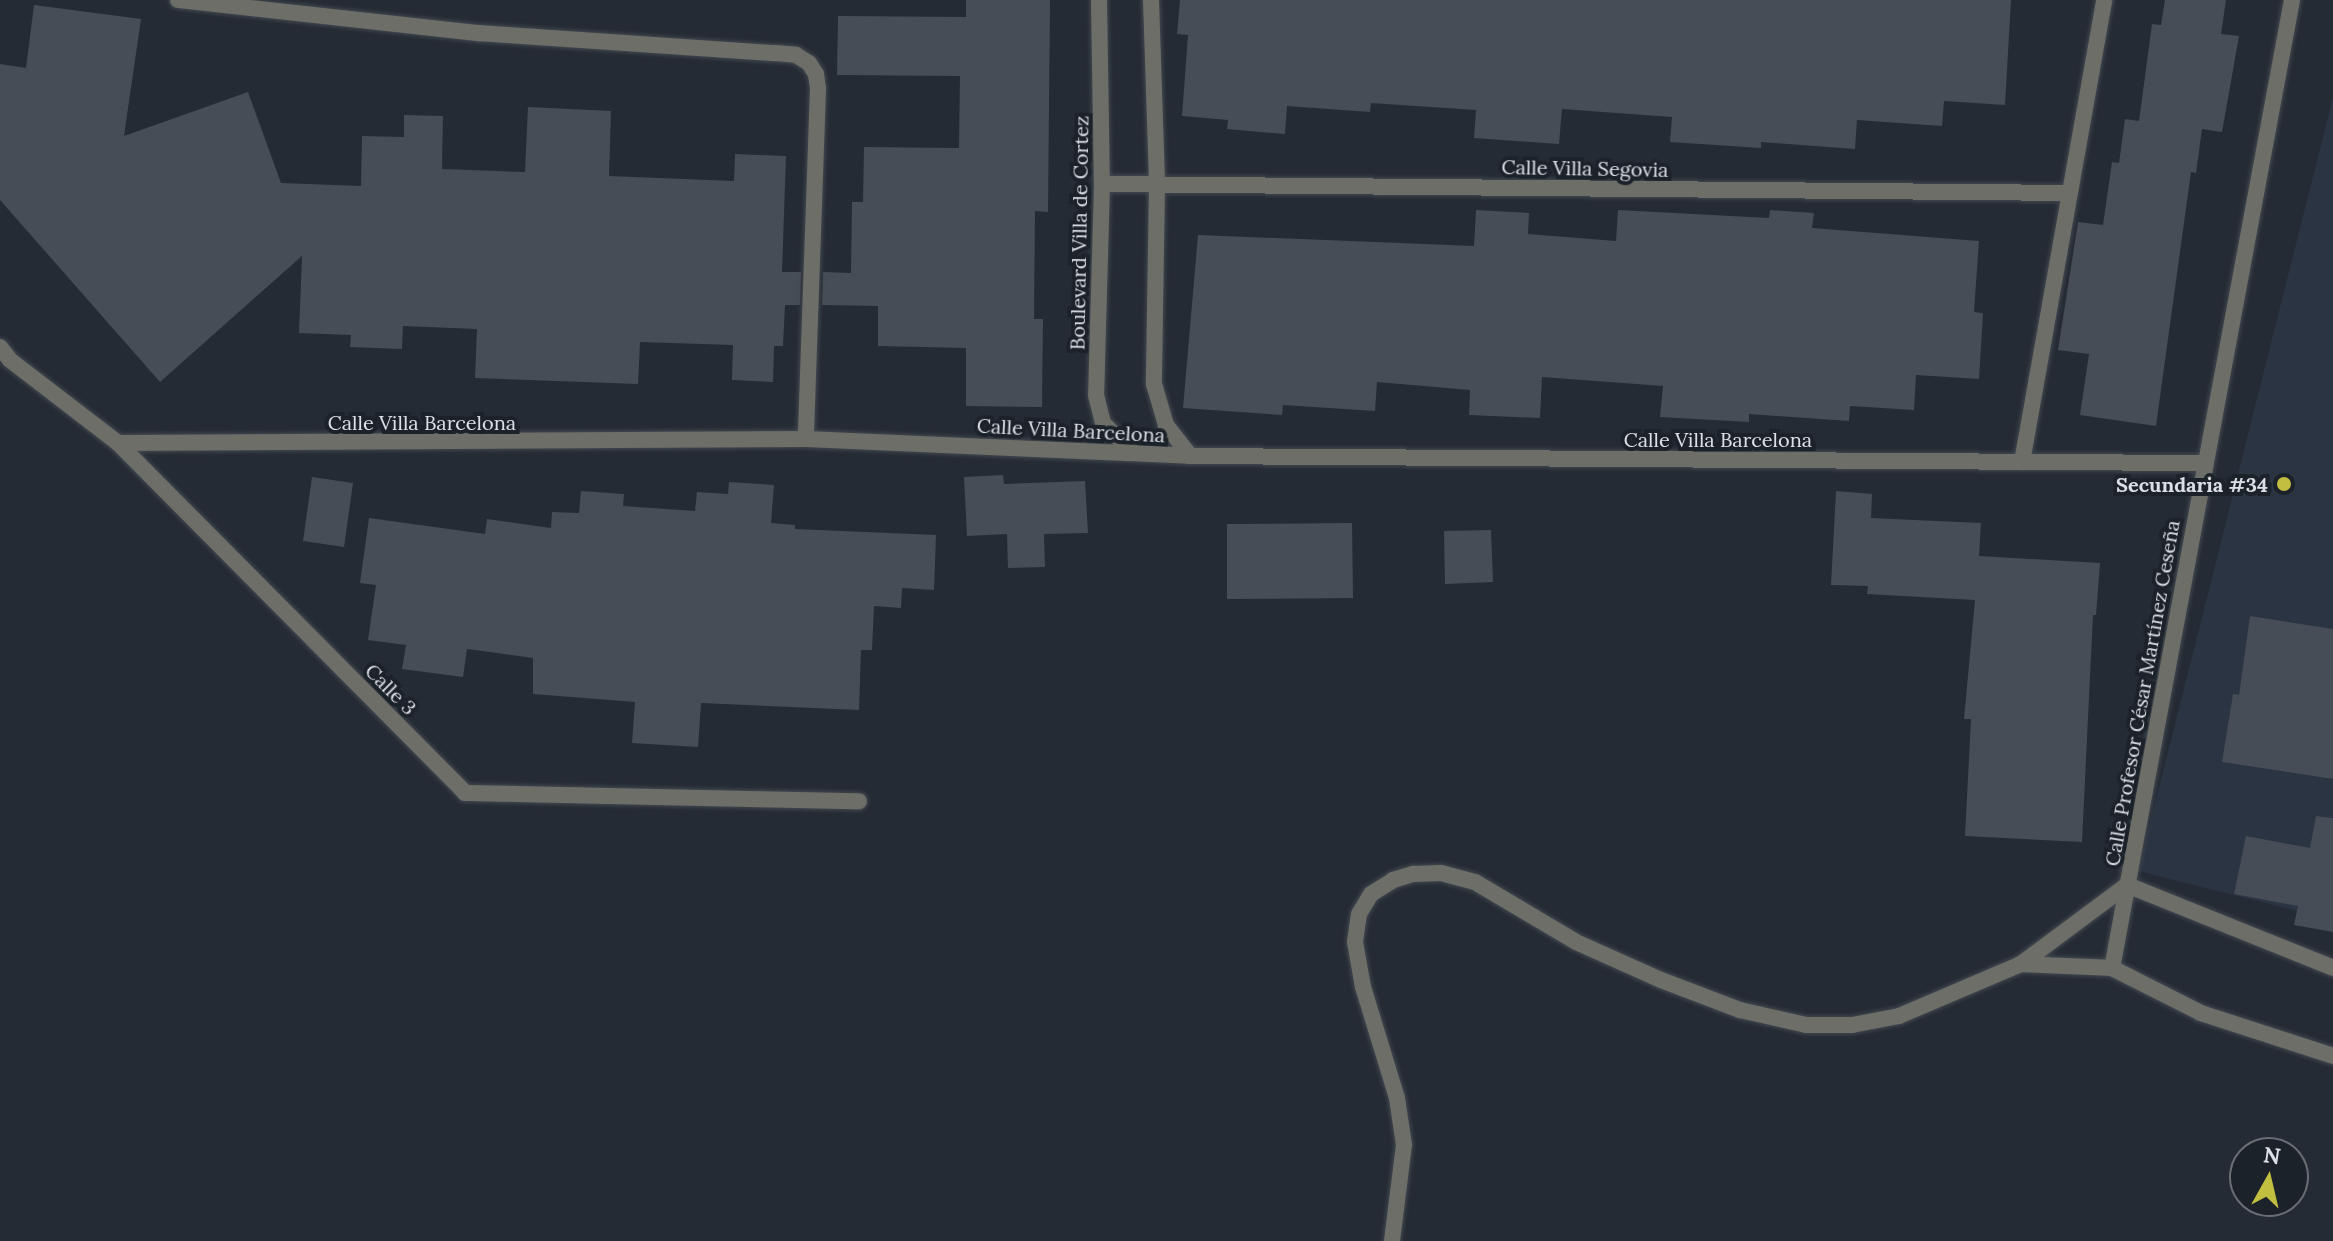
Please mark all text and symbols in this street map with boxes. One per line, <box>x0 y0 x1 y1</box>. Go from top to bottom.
street label: Boulevard Villa de Cortez <box>1065 116 1093 350</box>
street label: Calle Villa Segovia <box>1501 155 1669 181</box>
street label: Calle Villa Barcelona <box>328 410 516 434</box>
street label: Calle Villa Barcelona <box>976 413 1166 447</box>
street label: Calle Villa Barcelona <box>1624 427 1812 451</box>
place label: Secundaria #34 <box>2116 472 2268 496</box>
marker: Secundaria #34 <box>2275 475 2293 493</box>
street label: Calle Profesor César Martínez Ceseña <box>2100 518 2184 868</box>
street label: Calle 3 <box>360 658 422 720</box>
north arrow <box>2229 1137 2309 1217</box>
text: N <box>2262 1140 2282 1170</box>

